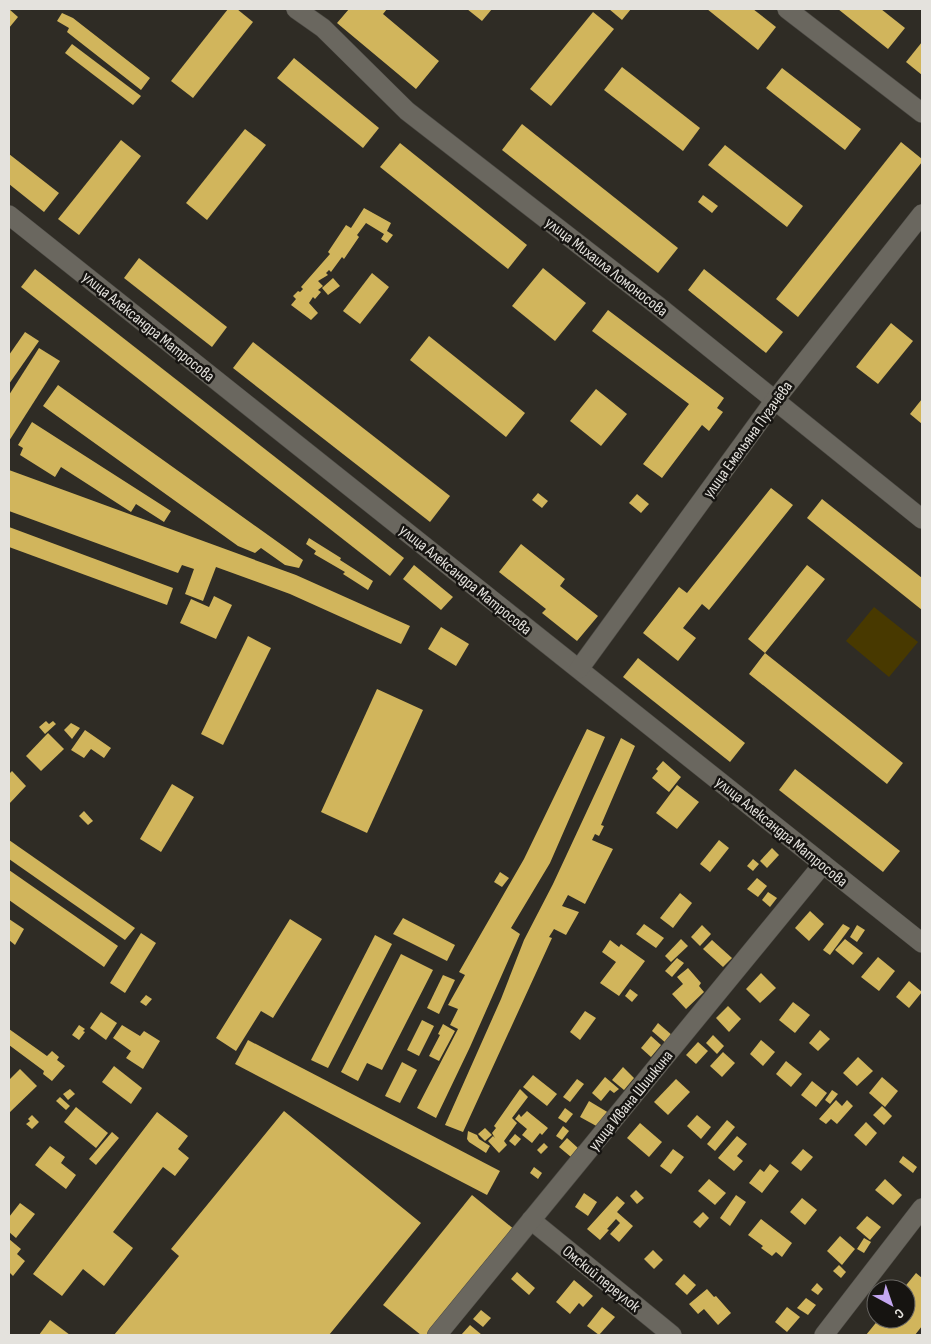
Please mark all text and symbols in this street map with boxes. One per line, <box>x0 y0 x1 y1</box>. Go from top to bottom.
street label: улица Михаила Ломоносова <box>541 213 671 321</box>
street label: улица Александра Матросова <box>78 268 218 386</box>
street label: улица Емельяна Пугачёва <box>699 378 797 502</box>
street label: улица Александра Матросова <box>395 521 535 639</box>
street label: улица Александра Матросова <box>711 773 851 891</box>
street label: улица Ивана Шишкина <box>585 1047 677 1155</box>
street label: Омский переулок <box>558 1242 645 1317</box>
north arrow <box>866 1279 916 1329</box>
text: С <box>891 1305 907 1322</box>

